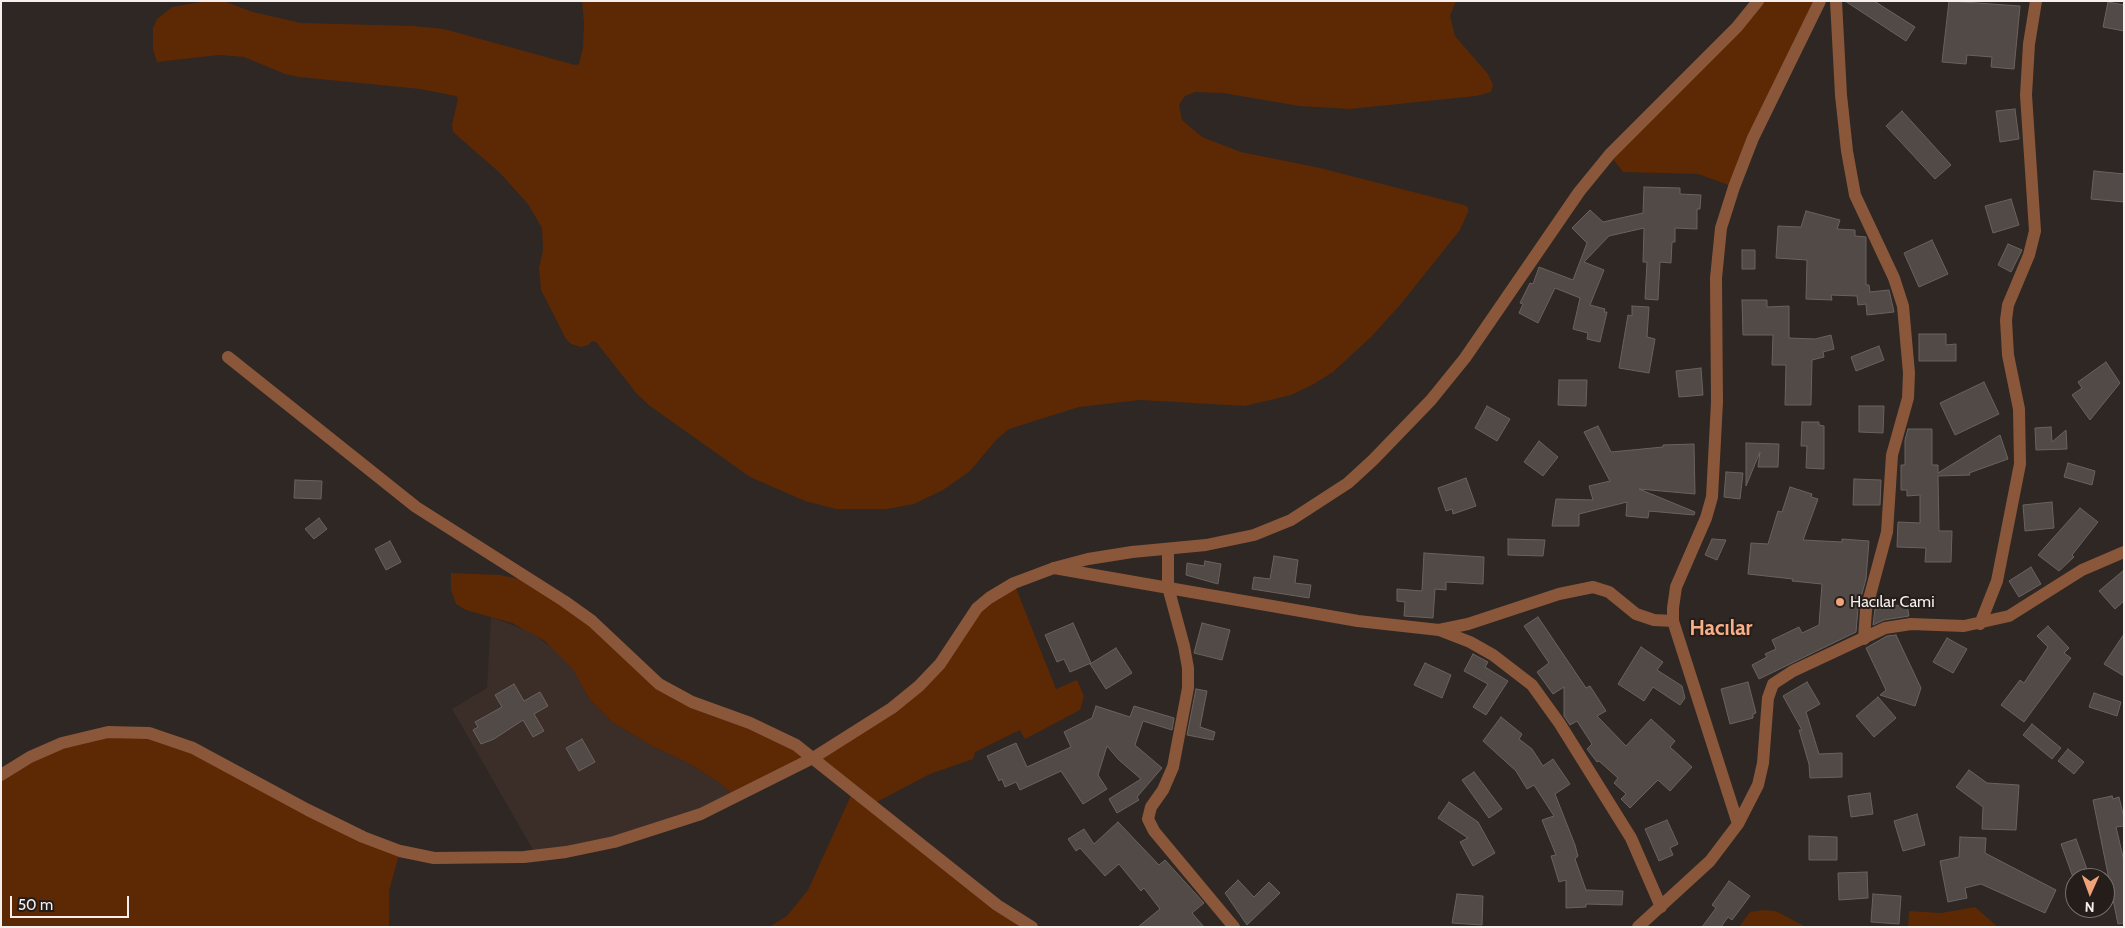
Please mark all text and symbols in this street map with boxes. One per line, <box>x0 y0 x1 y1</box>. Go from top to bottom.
place label: Hacılar Cami <box>1850 592 1935 612</box>
marker: Hacılar Cami <box>1834 596 1846 608</box>
district label: Hacılar <box>1689 616 1753 642</box>
north arrow <box>2065 868 2115 918</box>
scale bar <box>12 886 131 918</box>
text: 50 m <box>18 896 53 914</box>
text: N <box>2084 898 2095 916</box>

